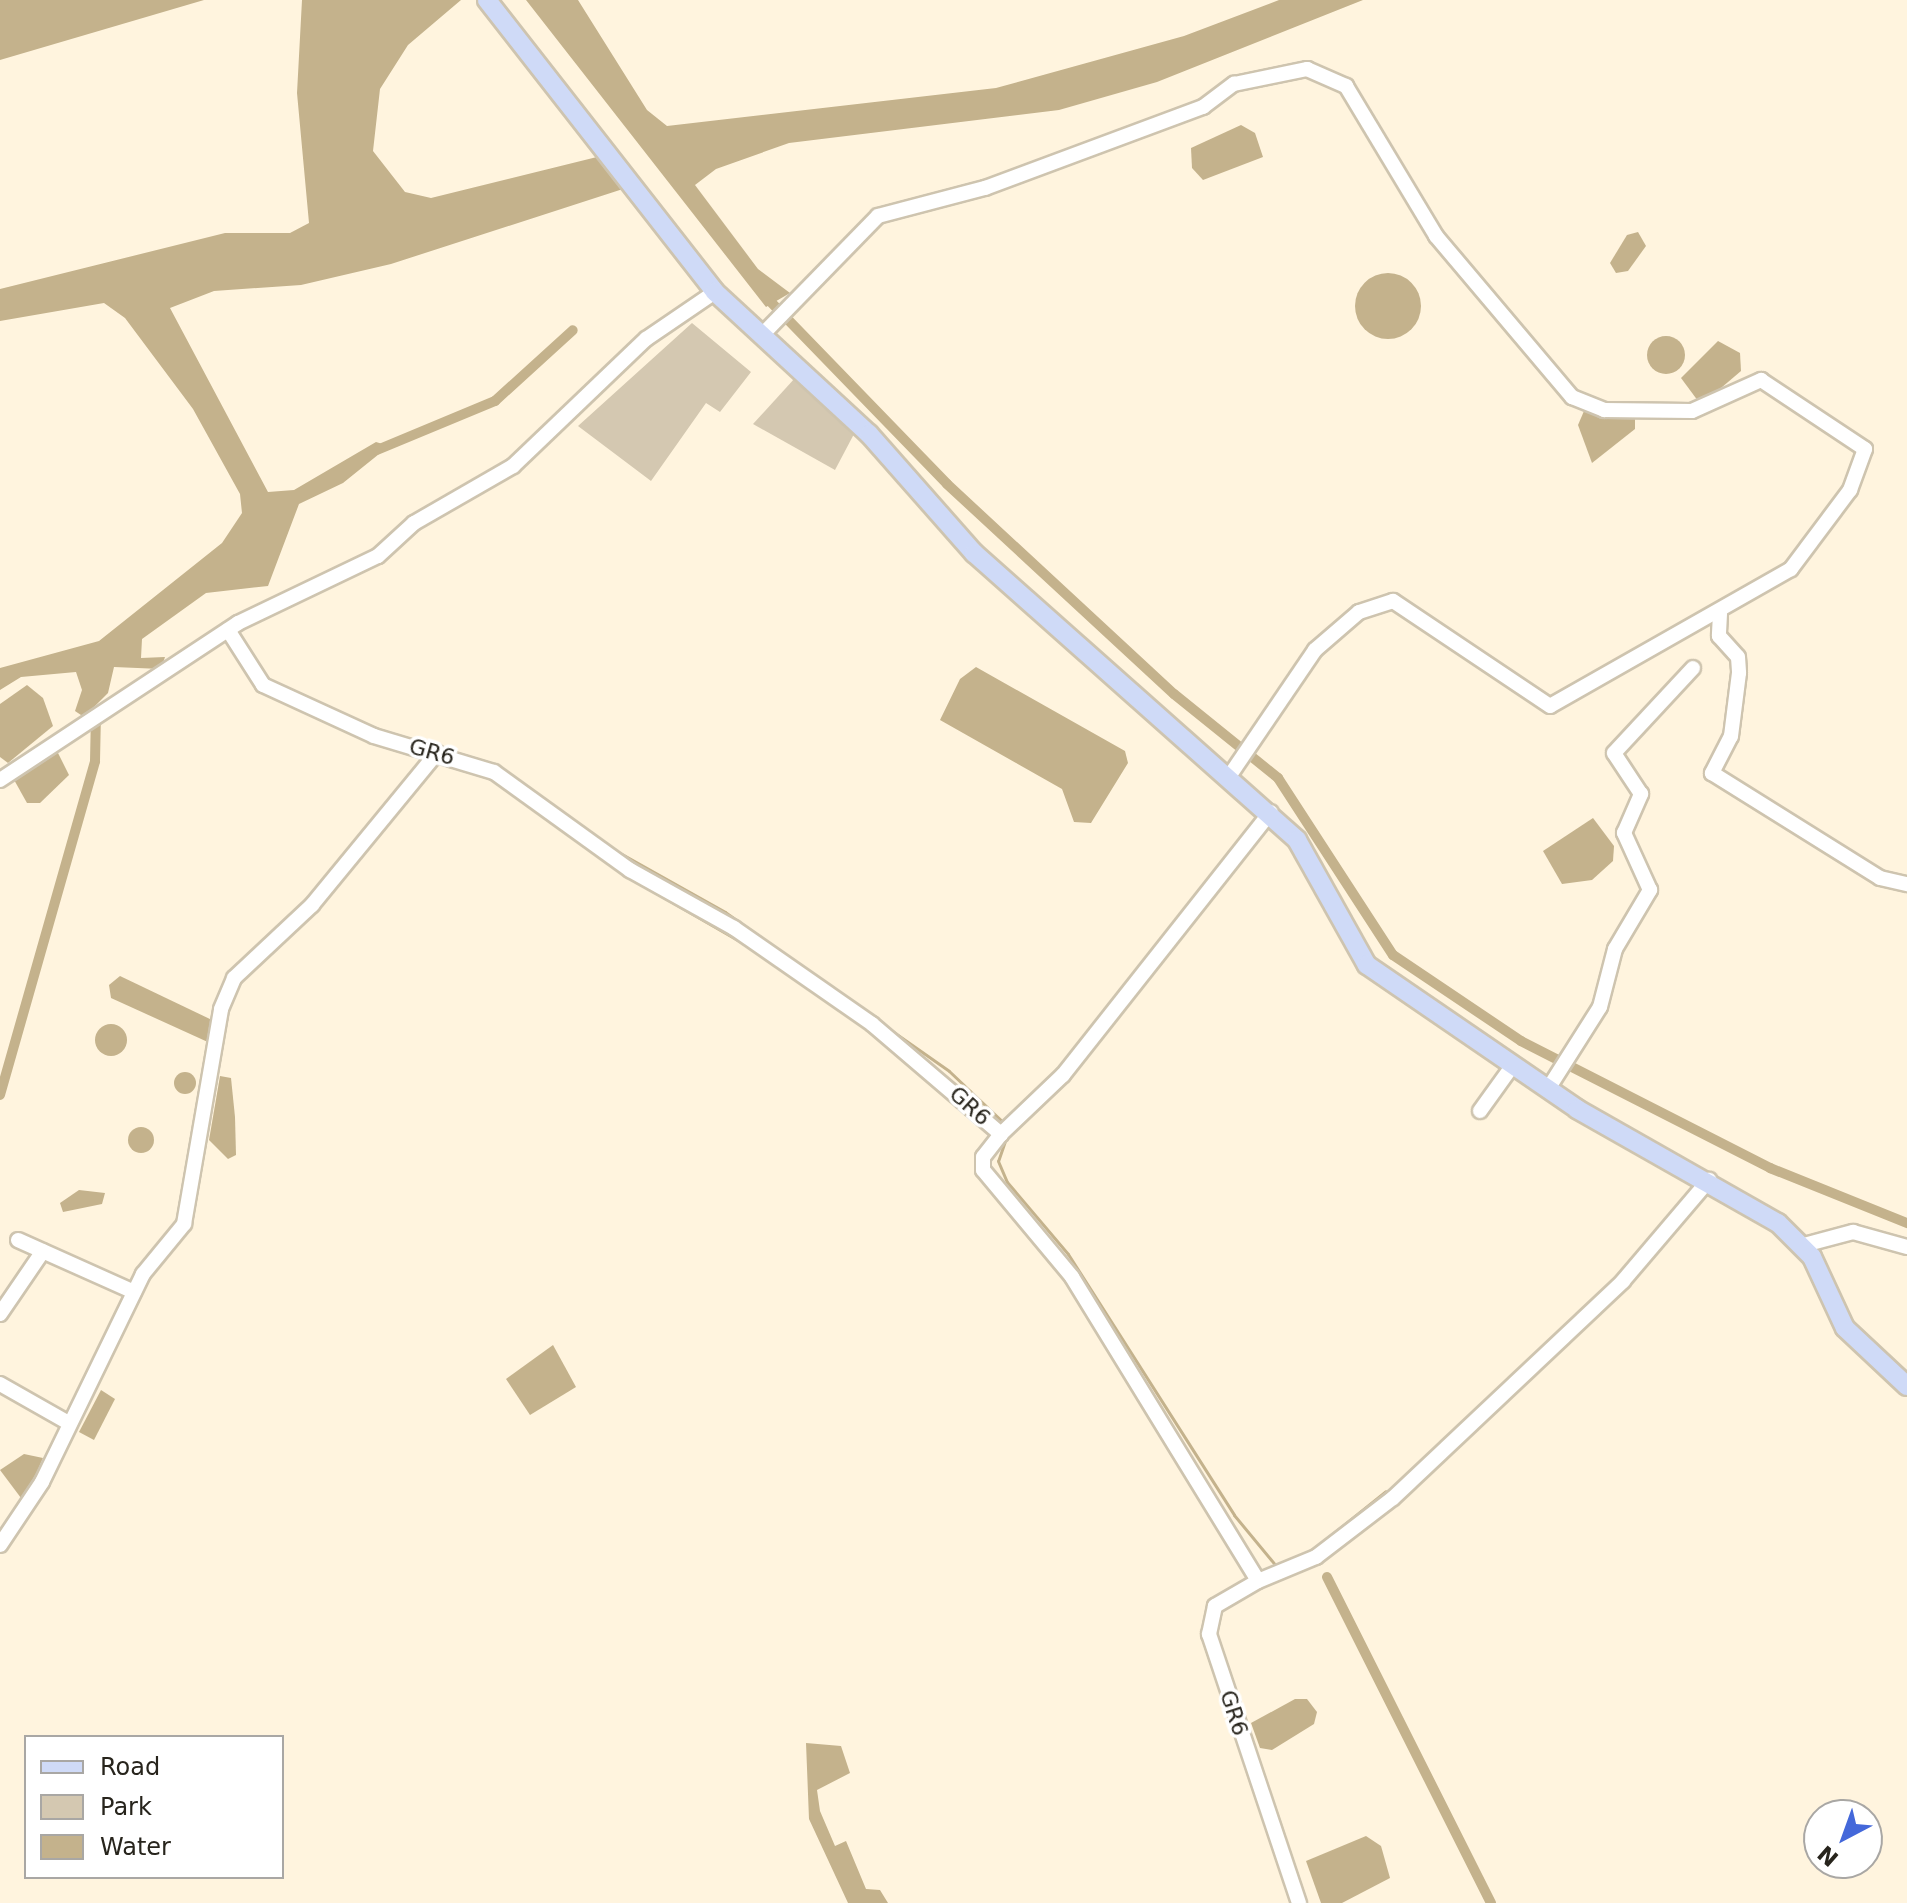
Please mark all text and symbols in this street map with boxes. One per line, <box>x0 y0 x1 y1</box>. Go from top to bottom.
street label: GR6 <box>406 733 458 771</box>
street label: GR6 <box>944 1081 996 1131</box>
street label: GR6 <box>1214 1687 1254 1739</box>
legend <box>24 1735 284 1879</box>
text: Road <box>100 1753 160 1781</box>
text: Park <box>100 1793 152 1821</box>
north arrow <box>1803 1799 1883 1879</box>
text: Water <box>100 1833 171 1861</box>
text: N <box>1813 1841 1843 1871</box>

